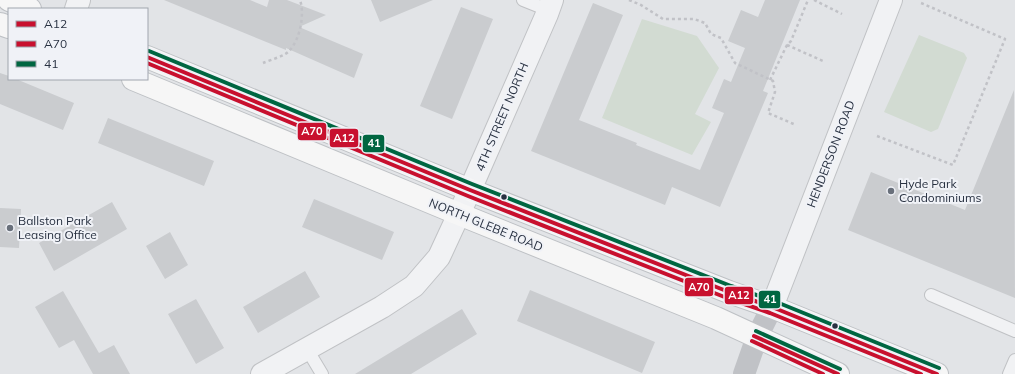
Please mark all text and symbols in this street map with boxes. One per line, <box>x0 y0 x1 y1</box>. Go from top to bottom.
legend <box>8 8 148 80</box>
text: A12 <box>44 16 67 31</box>
text: A70 <box>44 36 67 51</box>
text: 41 <box>44 56 58 71</box>
street label: 4TH STREET NORTH <box>472 60 531 173</box>
street label: HENDERSON ROAD <box>803 98 858 209</box>
line badge: A70 <box>297 122 327 141</box>
text: A70 <box>301 124 323 138</box>
line badge: A12 <box>329 128 359 148</box>
text: A12 <box>333 131 355 145</box>
line badge: 41 <box>362 134 385 153</box>
text: 41 <box>367 136 381 150</box>
place label: Hyde Park Condominiums <box>899 176 981 205</box>
marker: Hyde Park Condominiums <box>886 186 896 196</box>
unlabelled marker <box>499 192 509 202</box>
street label: NORTH GLEBE ROAD <box>427 195 545 254</box>
place label: Ballston Park Leasing Office <box>18 213 97 242</box>
marker: Ballston Park Leasing Office <box>5 223 15 233</box>
line badge: A70 <box>684 277 714 297</box>
text: A70 <box>688 280 710 294</box>
line badge: A12 <box>724 286 754 305</box>
text: A12 <box>728 288 750 302</box>
line badge: 41 <box>758 290 781 309</box>
text: 41 <box>763 292 777 306</box>
unlabelled marker <box>830 321 840 331</box>

